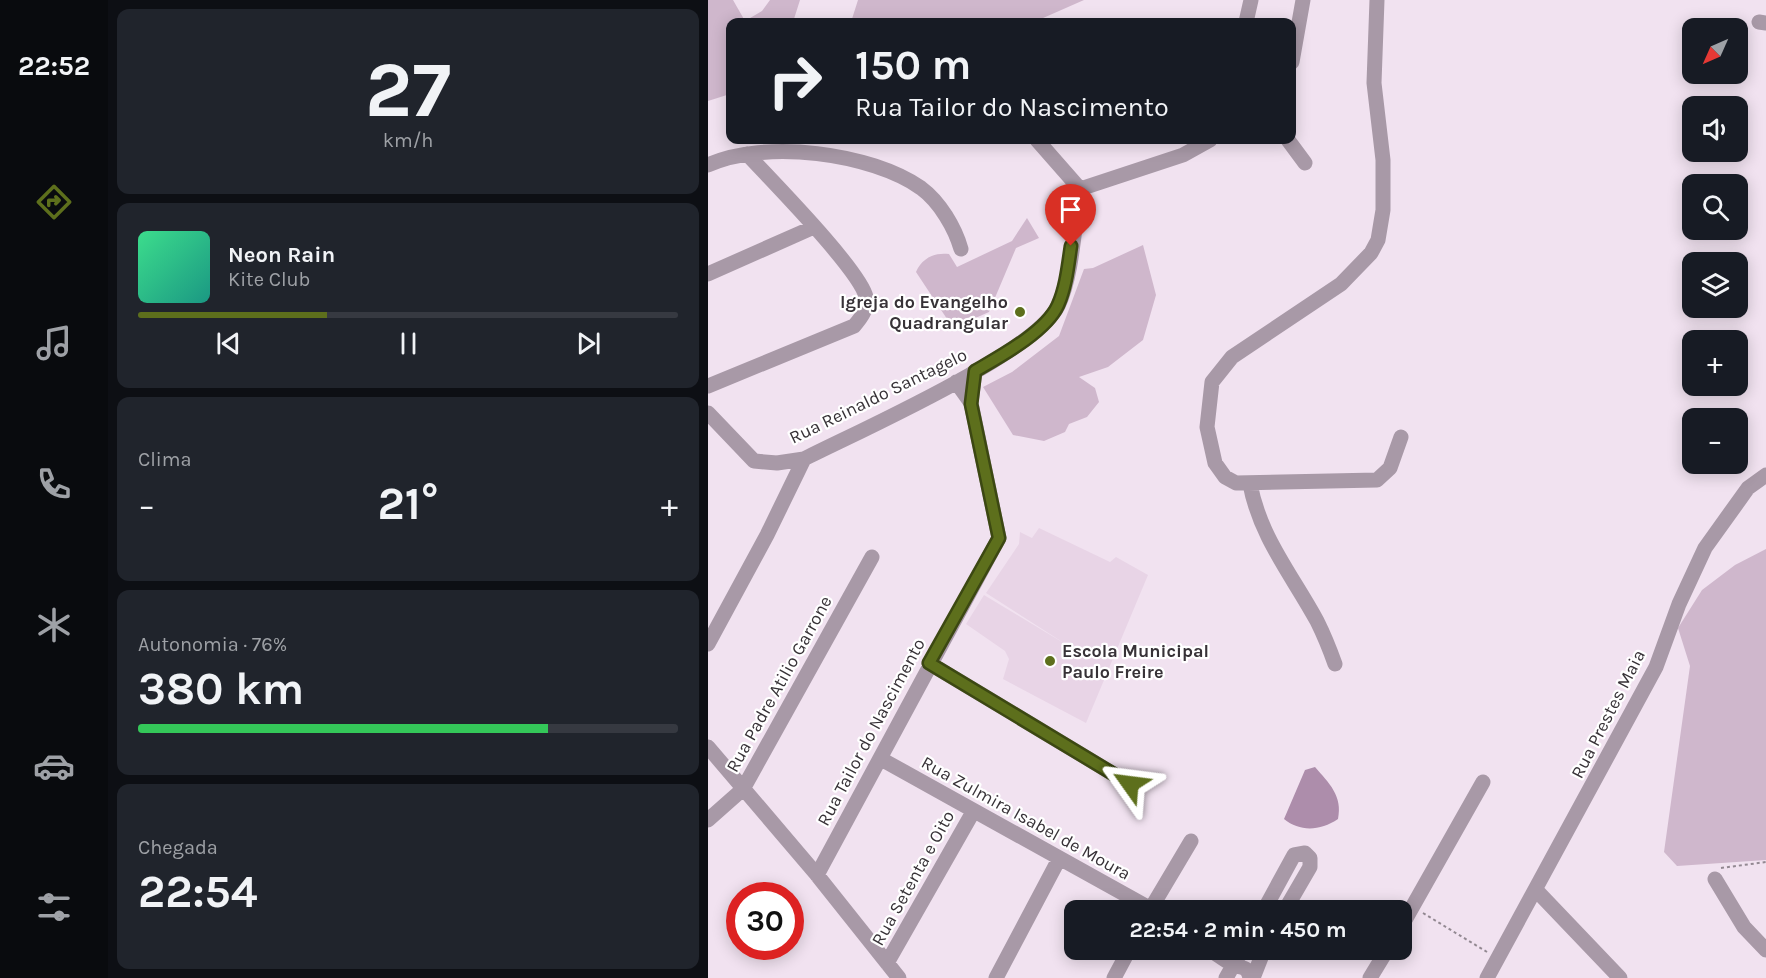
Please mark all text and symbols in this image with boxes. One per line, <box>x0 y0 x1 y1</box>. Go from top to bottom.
north arrow <box>1682 18 1748 84</box>
map controls <box>1682 18 1748 474</box>
text: 150 m <box>855 40 971 90</box>
icon: right <box>756 42 834 120</box>
text: 27 <box>365 44 451 136</box>
text: 22:52 <box>18 50 90 82</box>
text: Rua Tailor do Nascimento <box>855 91 1169 123</box>
button: sound <box>1682 96 1748 162</box>
text: km/h <box>383 129 433 152</box>
button: search <box>1682 174 1748 240</box>
icon: directions <box>33 181 75 223</box>
pin <box>1045 184 1096 246</box>
icon: arrive <box>1054 193 1087 226</box>
text: Neon Rain <box>228 242 335 268</box>
button: layers <box>1682 252 1748 318</box>
text: Kite Club <box>228 268 310 291</box>
place label: Igreja do Evangelho Quadrangular <box>840 291 1008 334</box>
marker: Igreja do Evangelho Quadrangular <box>1013 305 1027 319</box>
icon: music <box>33 322 75 364</box>
icon: previous <box>212 327 245 360</box>
icon: pause <box>392 327 425 360</box>
icon: next <box>572 327 605 360</box>
button: + <box>1682 330 1748 396</box>
street label: Rua Reinaldo Santagelo <box>786 343 970 449</box>
button: − <box>1682 408 1748 474</box>
text: Clima <box>138 448 192 471</box>
icon: phone <box>33 463 75 505</box>
text: 21° <box>378 478 438 530</box>
text: − <box>138 486 155 524</box>
text: + <box>661 486 678 524</box>
street label: Rua Padre Atilio Garrone <box>721 592 837 776</box>
icon: climate <box>33 604 75 646</box>
text: Autonomia · 76% <box>138 633 287 656</box>
street label: Rua Tailor do Nascimento <box>812 634 930 830</box>
place label: Escola Municipal Paulo Freire <box>1062 640 1209 683</box>
street label: Rua Prestes Maia <box>1566 646 1650 782</box>
marker: Escola Municipal Paulo Freire <box>1043 654 1057 668</box>
text: 380 km <box>138 663 304 715</box>
icon: car <box>33 745 75 787</box>
street label: Rua Zulmira Isabel de Moura <box>918 751 1134 885</box>
position arrow <box>1098 752 1162 816</box>
street label: Rua Setenta e Oito <box>867 807 959 949</box>
text: Chegada <box>138 836 218 859</box>
text: 22:54 <box>138 866 258 918</box>
speed limit sign: 30 <box>726 882 804 960</box>
icon: filters <box>33 886 75 928</box>
text: 22:54 · 2 min · 450 m <box>1129 917 1347 943</box>

